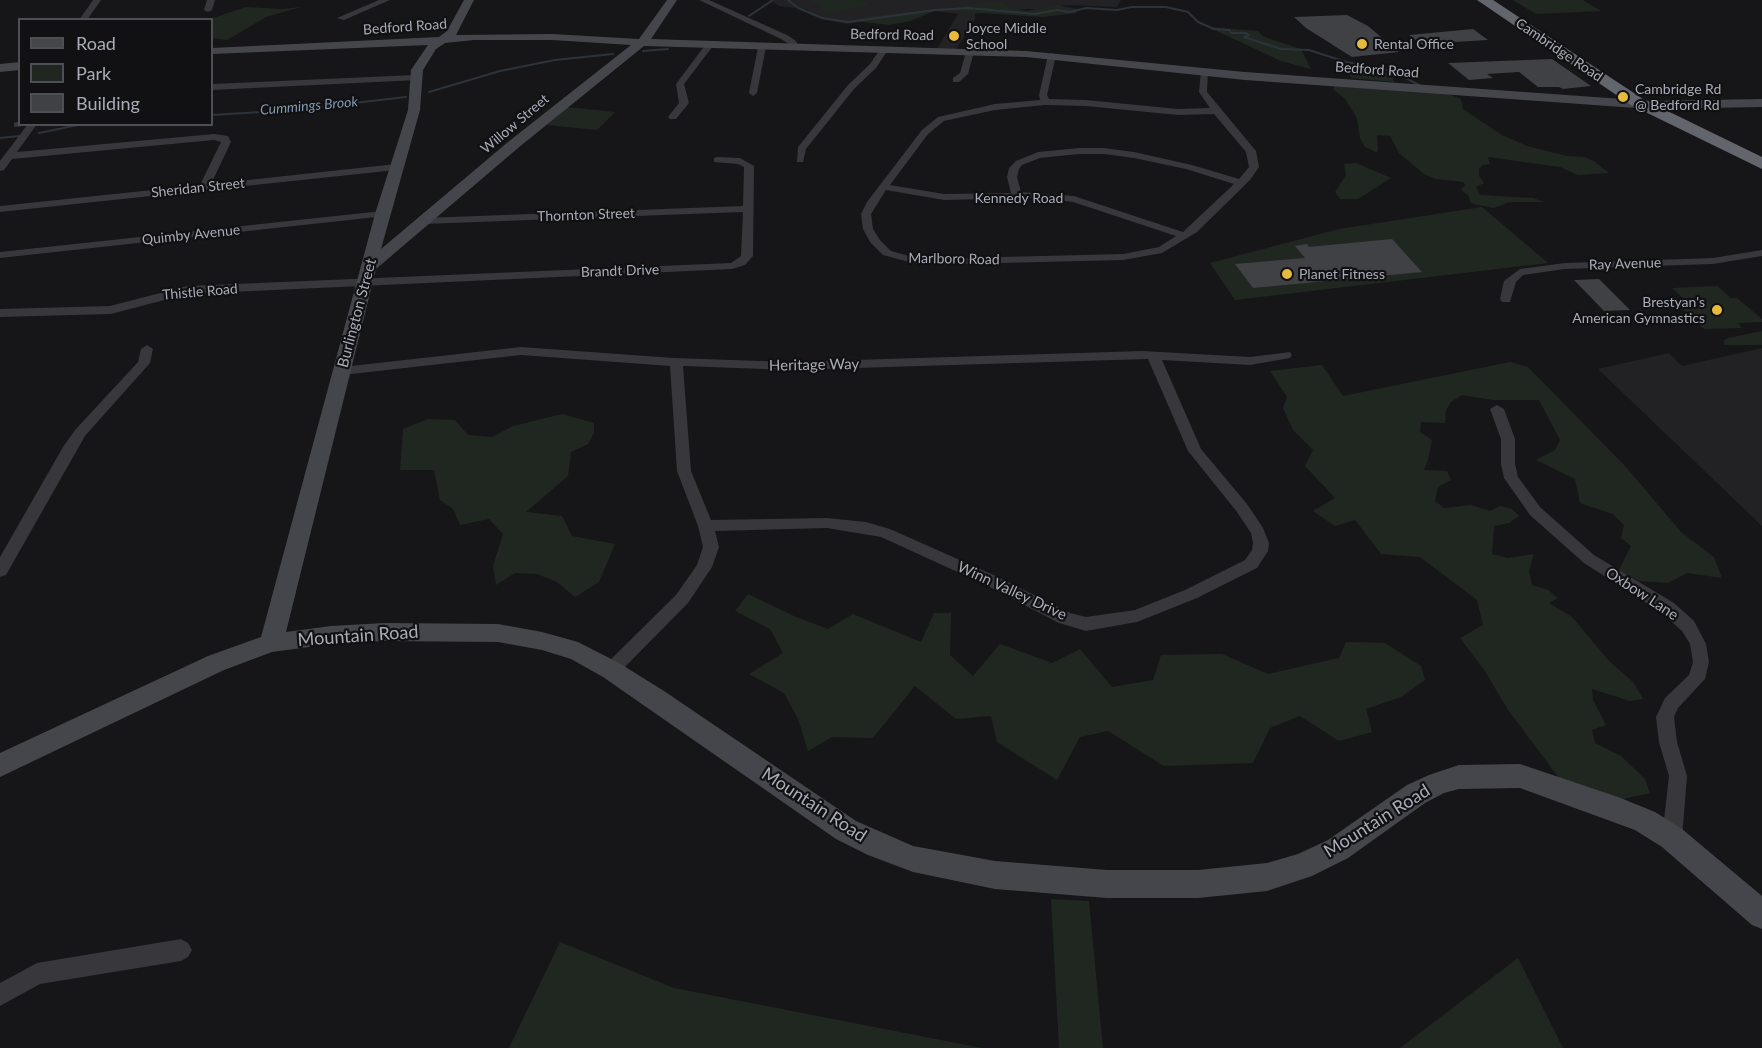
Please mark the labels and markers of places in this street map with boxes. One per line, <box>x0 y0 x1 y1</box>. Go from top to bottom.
place label: Joyce Middle School <box>966 20 1047 52</box>
marker: Joyce Middle School <box>947 29 961 43</box>
place label: Rental Office <box>1374 36 1454 52</box>
marker: Rental Office <box>1355 37 1369 51</box>
place label: Cambridge Rd @ Bedford Rd <box>1635 81 1721 114</box>
marker: Cambridge Rd @ Bedford Rd <box>1616 90 1630 104</box>
place label: Planet Fitness <box>1299 266 1385 282</box>
marker: Planet Fitness <box>1280 267 1294 281</box>
place label: Brestyan's American Gymnastics <box>1572 294 1705 326</box>
marker: Brestyan's American Gymnastics <box>1710 303 1724 317</box>

